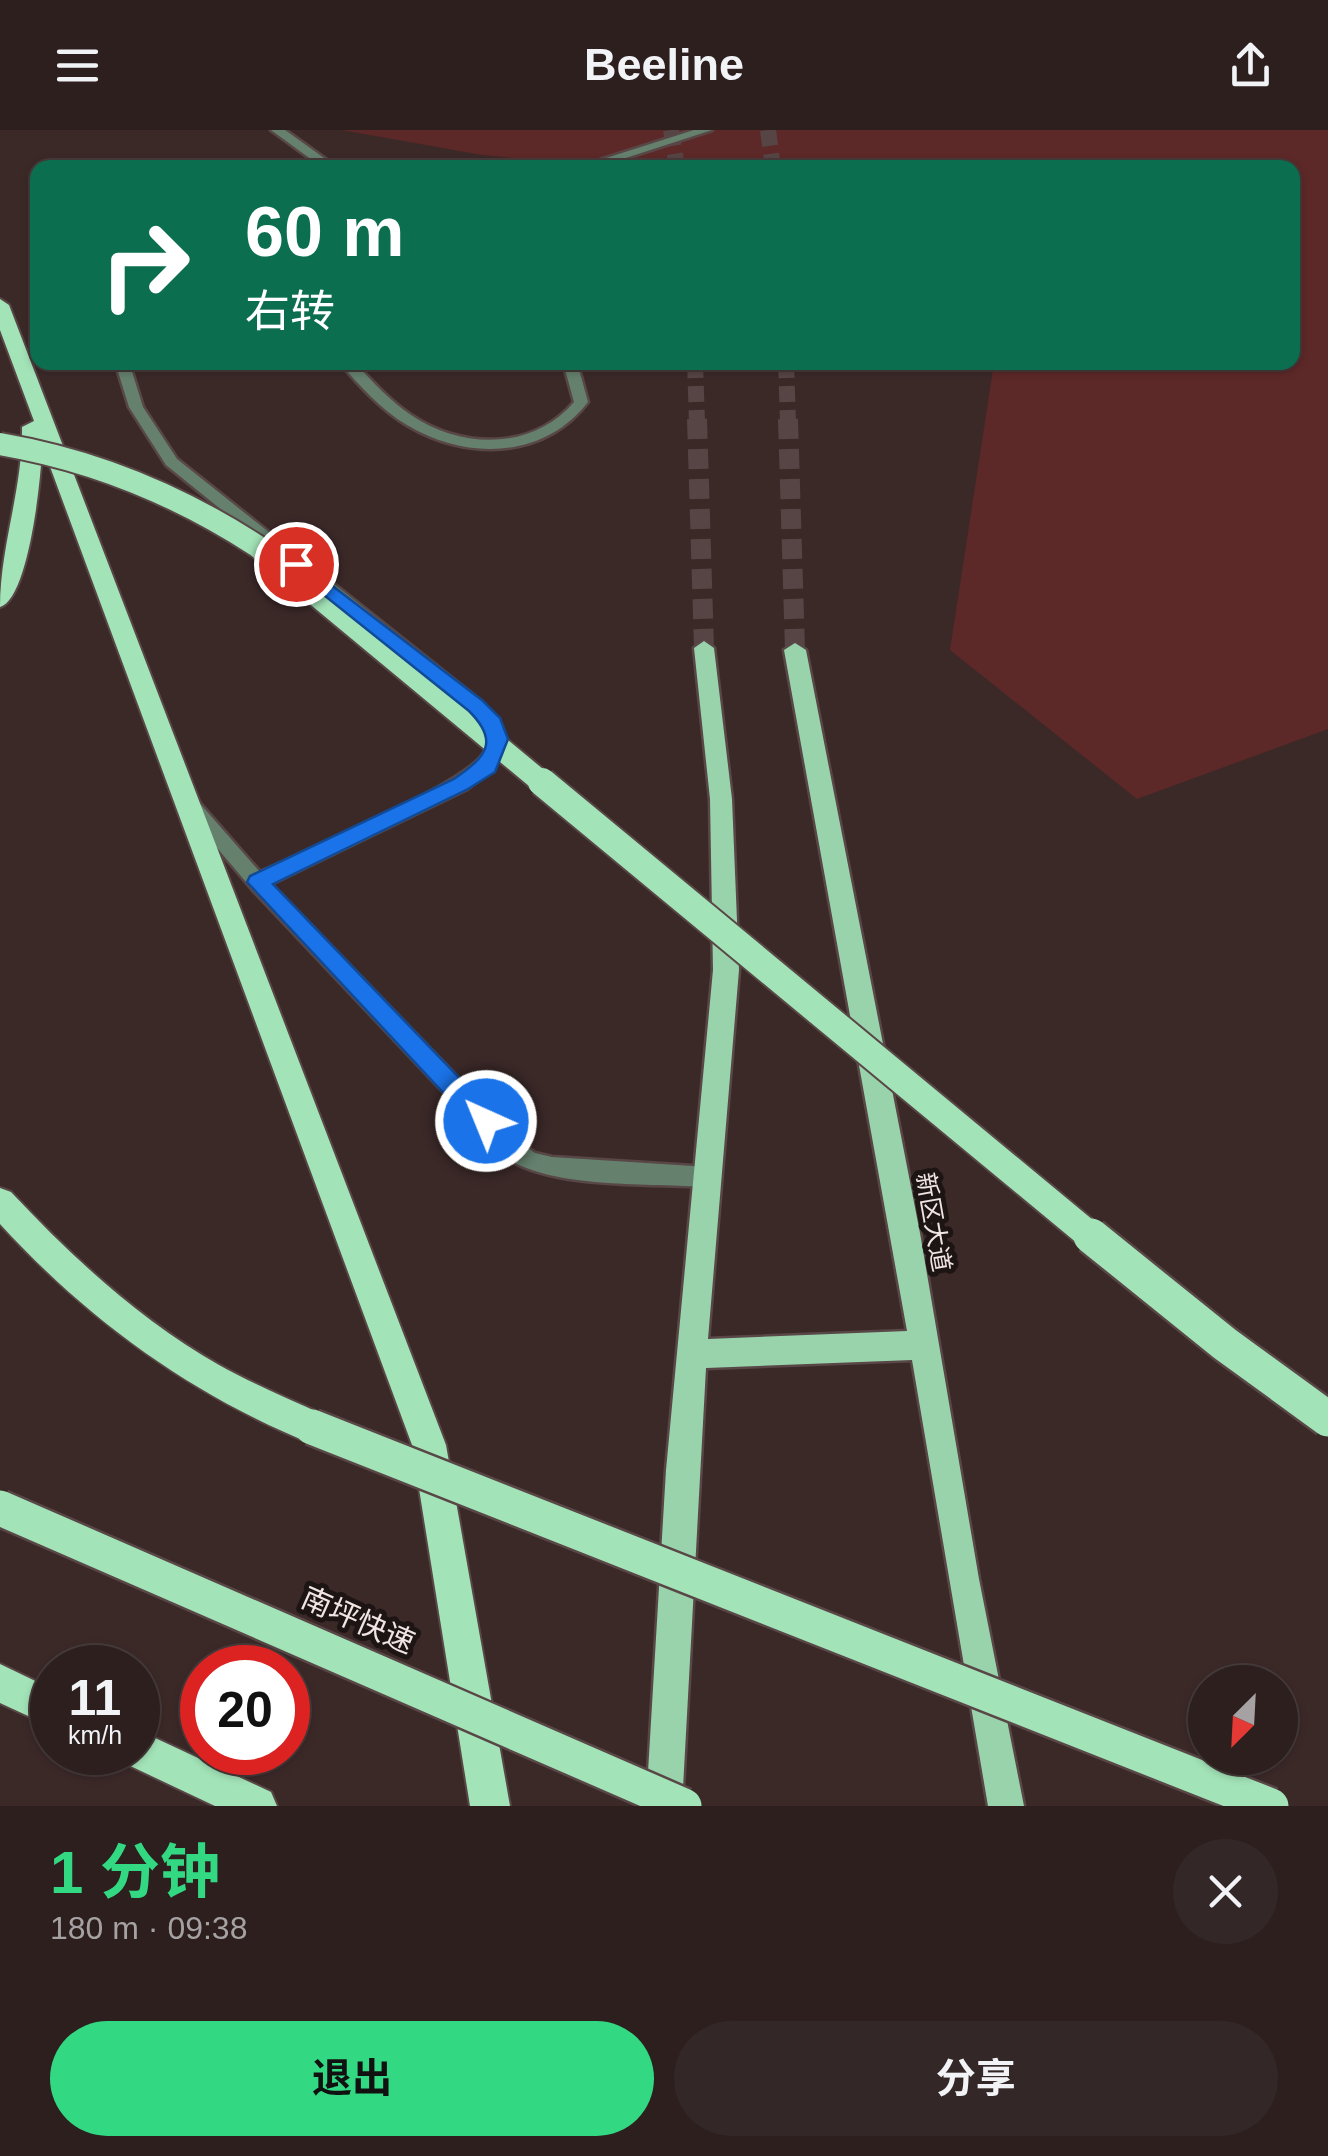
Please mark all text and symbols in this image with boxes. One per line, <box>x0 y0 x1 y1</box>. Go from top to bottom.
icon: menu <box>50 38 105 93</box>
icon: share <box>1223 38 1278 93</box>
text: Beeline <box>584 39 744 90</box>
text: 60 m <box>245 193 405 271</box>
icon: right <box>80 200 210 330</box>
text: 右转 <box>245 286 335 337</box>
pin <box>254 522 339 607</box>
icon: arrive <box>269 537 324 592</box>
position arrow <box>434 1069 538 1173</box>
street label: 新区大道 <box>912 1170 956 1274</box>
street label: 南坪快速 <box>296 1581 420 1659</box>
speed limit sign: 20 <box>180 1645 310 1775</box>
north arrow <box>1188 1665 1298 1775</box>
map controls <box>1188 1665 1298 1775</box>
text: 11 <box>69 1670 121 1726</box>
text: km/h <box>68 1721 122 1749</box>
text: 1 分钟 <box>50 1839 220 1906</box>
button: close <box>1173 1839 1278 1944</box>
text: 180 m · 09:38 <box>50 1910 247 1946</box>
button: 退出 <box>50 2021 654 2136</box>
button: 分享 <box>674 2021 1278 2136</box>

